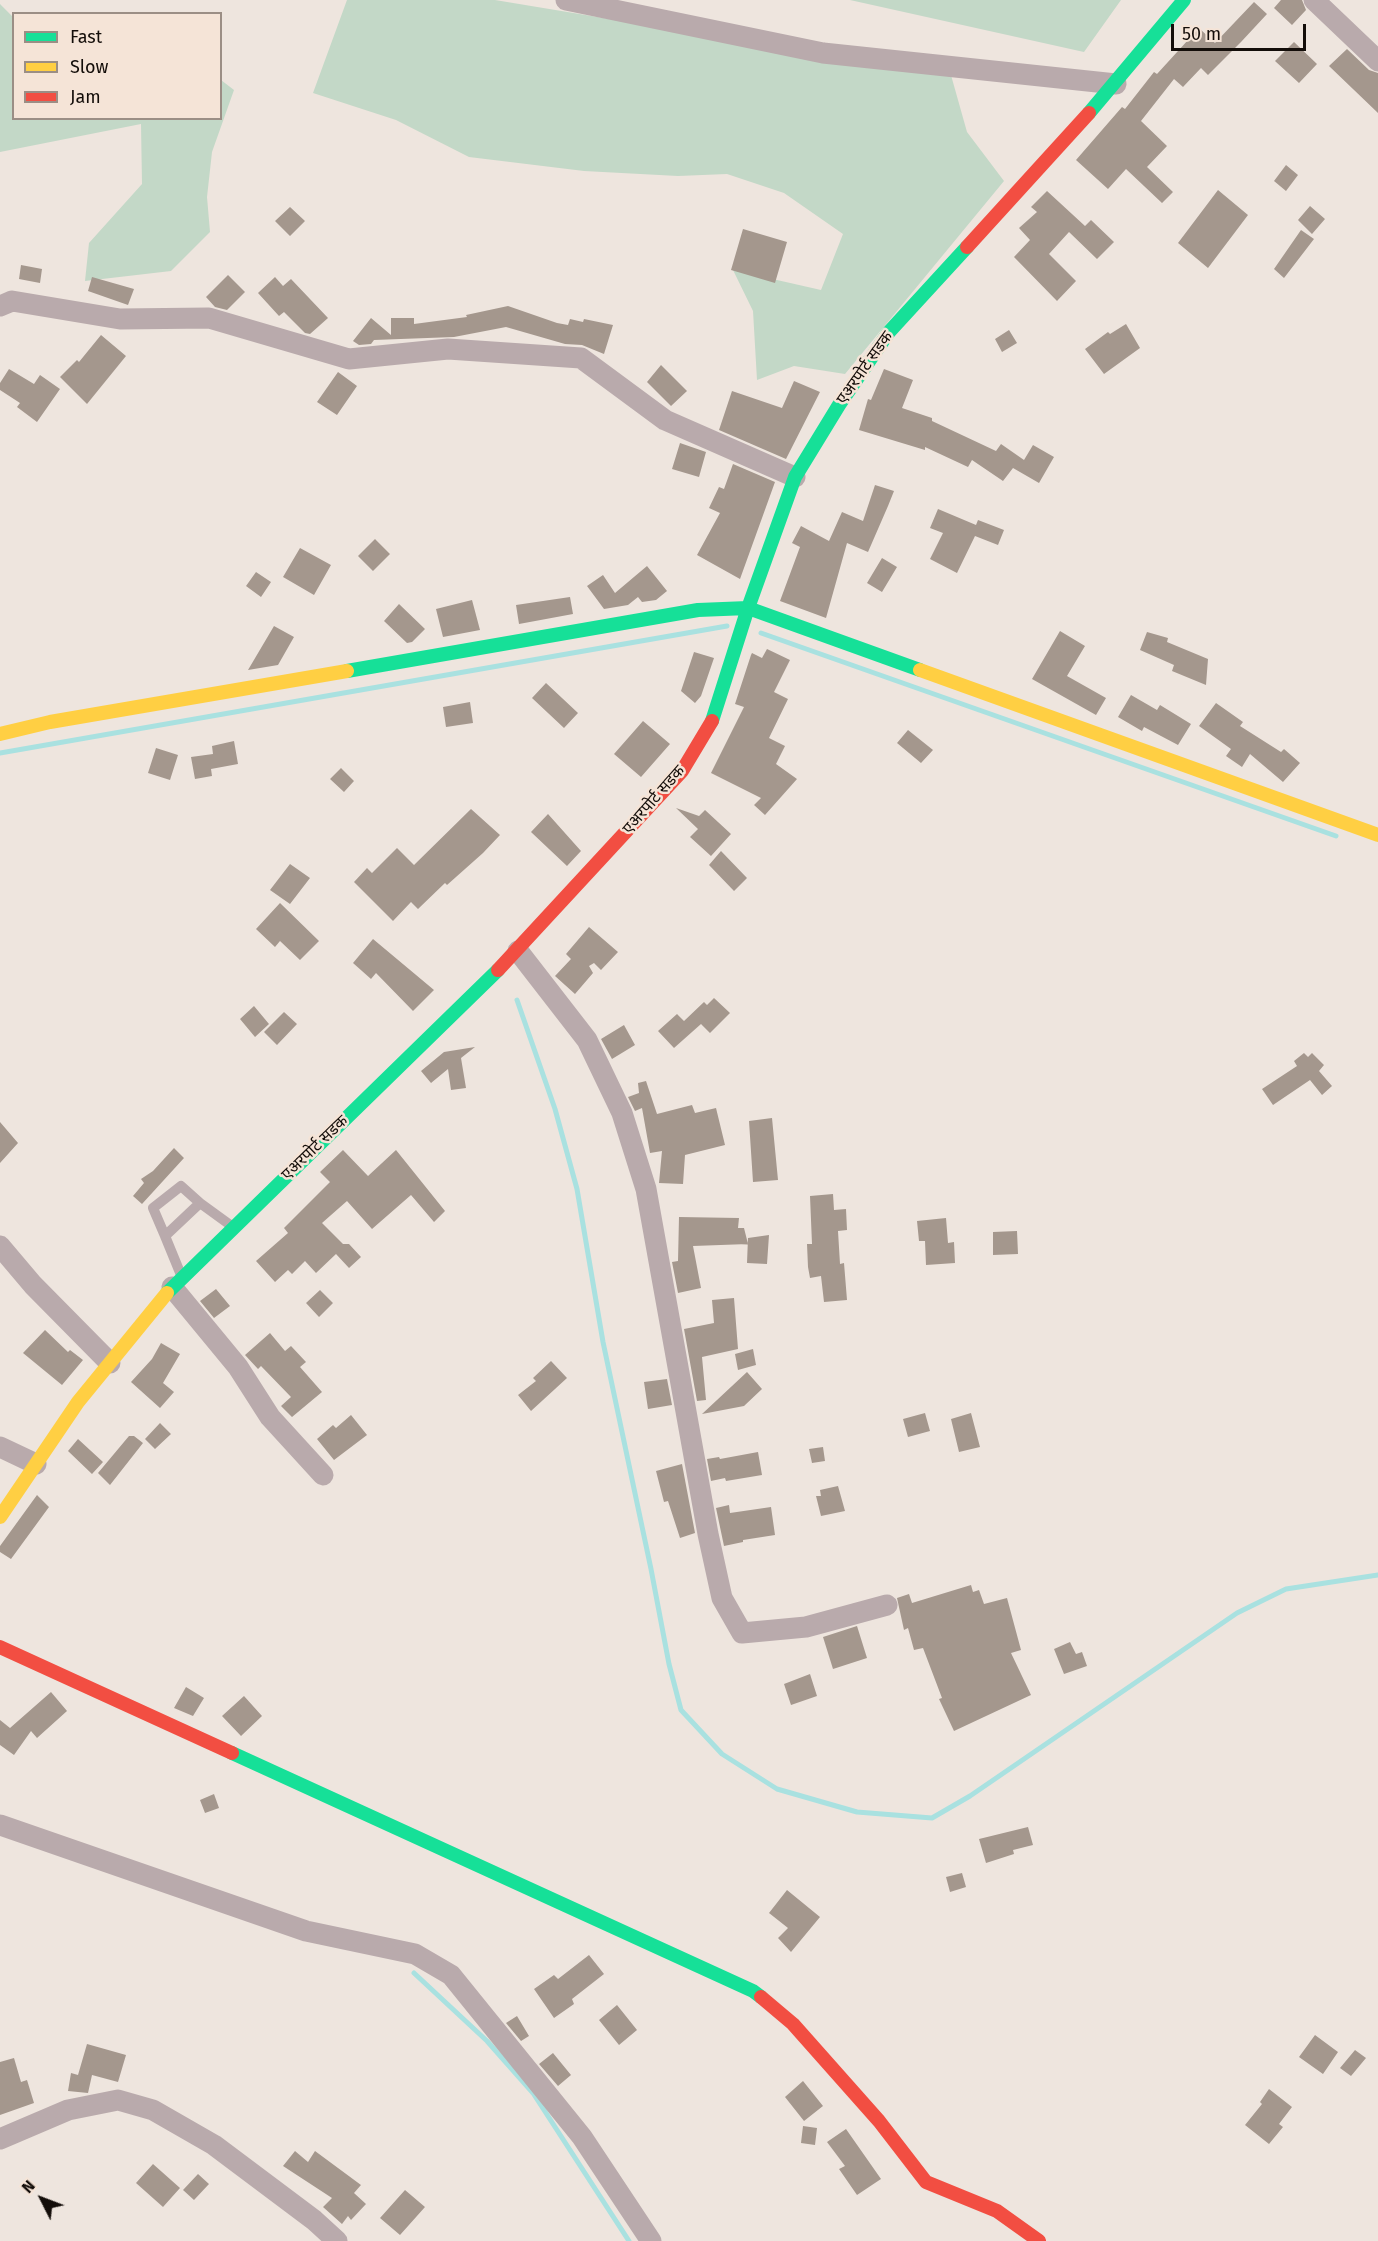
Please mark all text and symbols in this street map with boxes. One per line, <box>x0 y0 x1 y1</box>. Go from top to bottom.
legend <box>12 12 222 120</box>
scale bar <box>1174 12 1309 50</box>
text: 50 m <box>1182 23 1221 45</box>
text: Fast <box>70 26 102 48</box>
text: Slow <box>70 56 108 78</box>
text: Jam <box>70 86 101 108</box>
street label: एअरपोर्ट सडक <box>833 328 897 408</box>
street label: एअरपोर्ट सडक <box>619 762 689 838</box>
street label: एअरपोर्ट सडक <box>278 1112 352 1184</box>
north arrow <box>12 2169 72 2229</box>
text: N <box>18 2176 39 2197</box>

